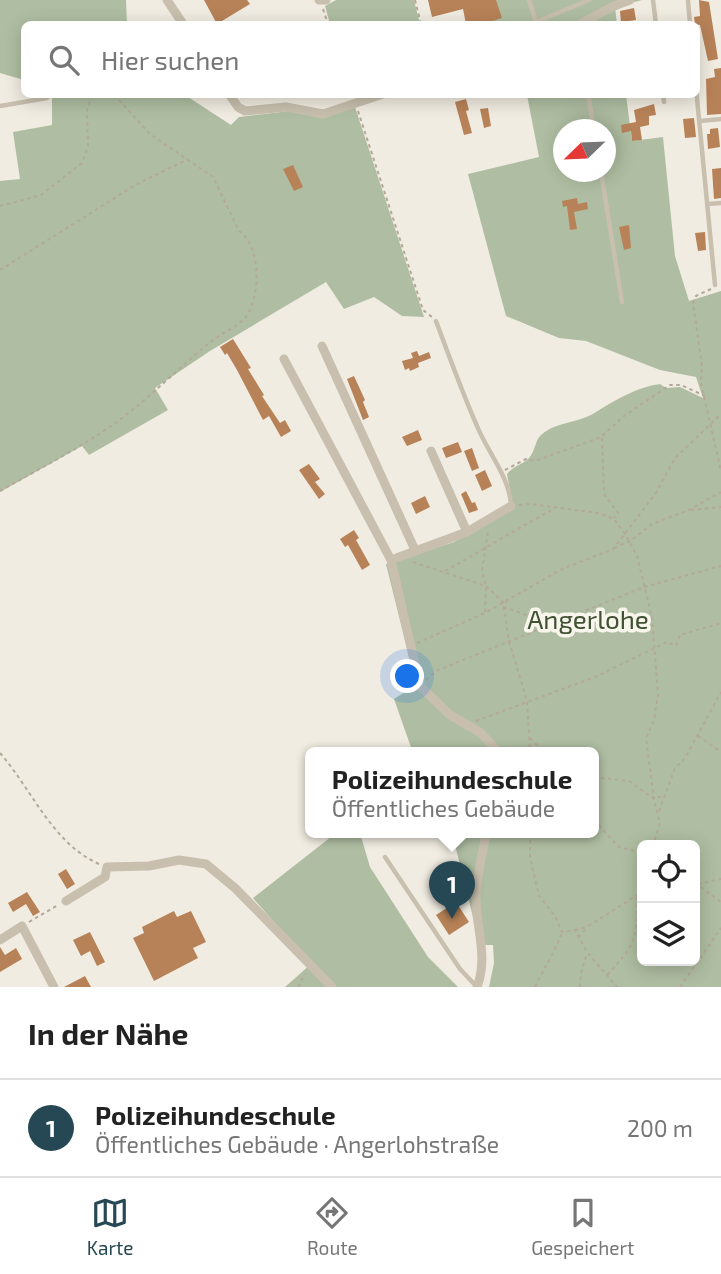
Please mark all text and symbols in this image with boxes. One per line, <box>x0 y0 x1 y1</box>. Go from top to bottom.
search box <box>21 21 700 98</box>
icon: search <box>45 41 83 79</box>
text: Hier suchen <box>101 44 239 75</box>
north arrow <box>553 119 616 182</box>
park label: Angerlohe <box>527 603 649 634</box>
your location <box>390 659 424 693</box>
popup <box>305 747 599 838</box>
text: Polizeihundeschule <box>332 763 572 794</box>
text: Öffentliches Gebäude <box>332 794 555 822</box>
map controls <box>637 840 700 966</box>
button: locate <box>637 840 700 903</box>
pin: 1 <box>429 861 475 919</box>
button: layers <box>637 903 700 966</box>
text: In der Nähe <box>28 1015 189 1051</box>
text: Polizeihundeschule <box>95 1099 336 1130</box>
text: 1 <box>46 1114 56 1142</box>
text: 200 m <box>627 1114 693 1142</box>
text: Öffentliches Gebäude · Angerlohstraße <box>95 1130 499 1158</box>
tab: Karte <box>87 1194 133 1259</box>
tab: Route <box>307 1194 358 1259</box>
tab: Gespeichert <box>531 1194 634 1259</box>

